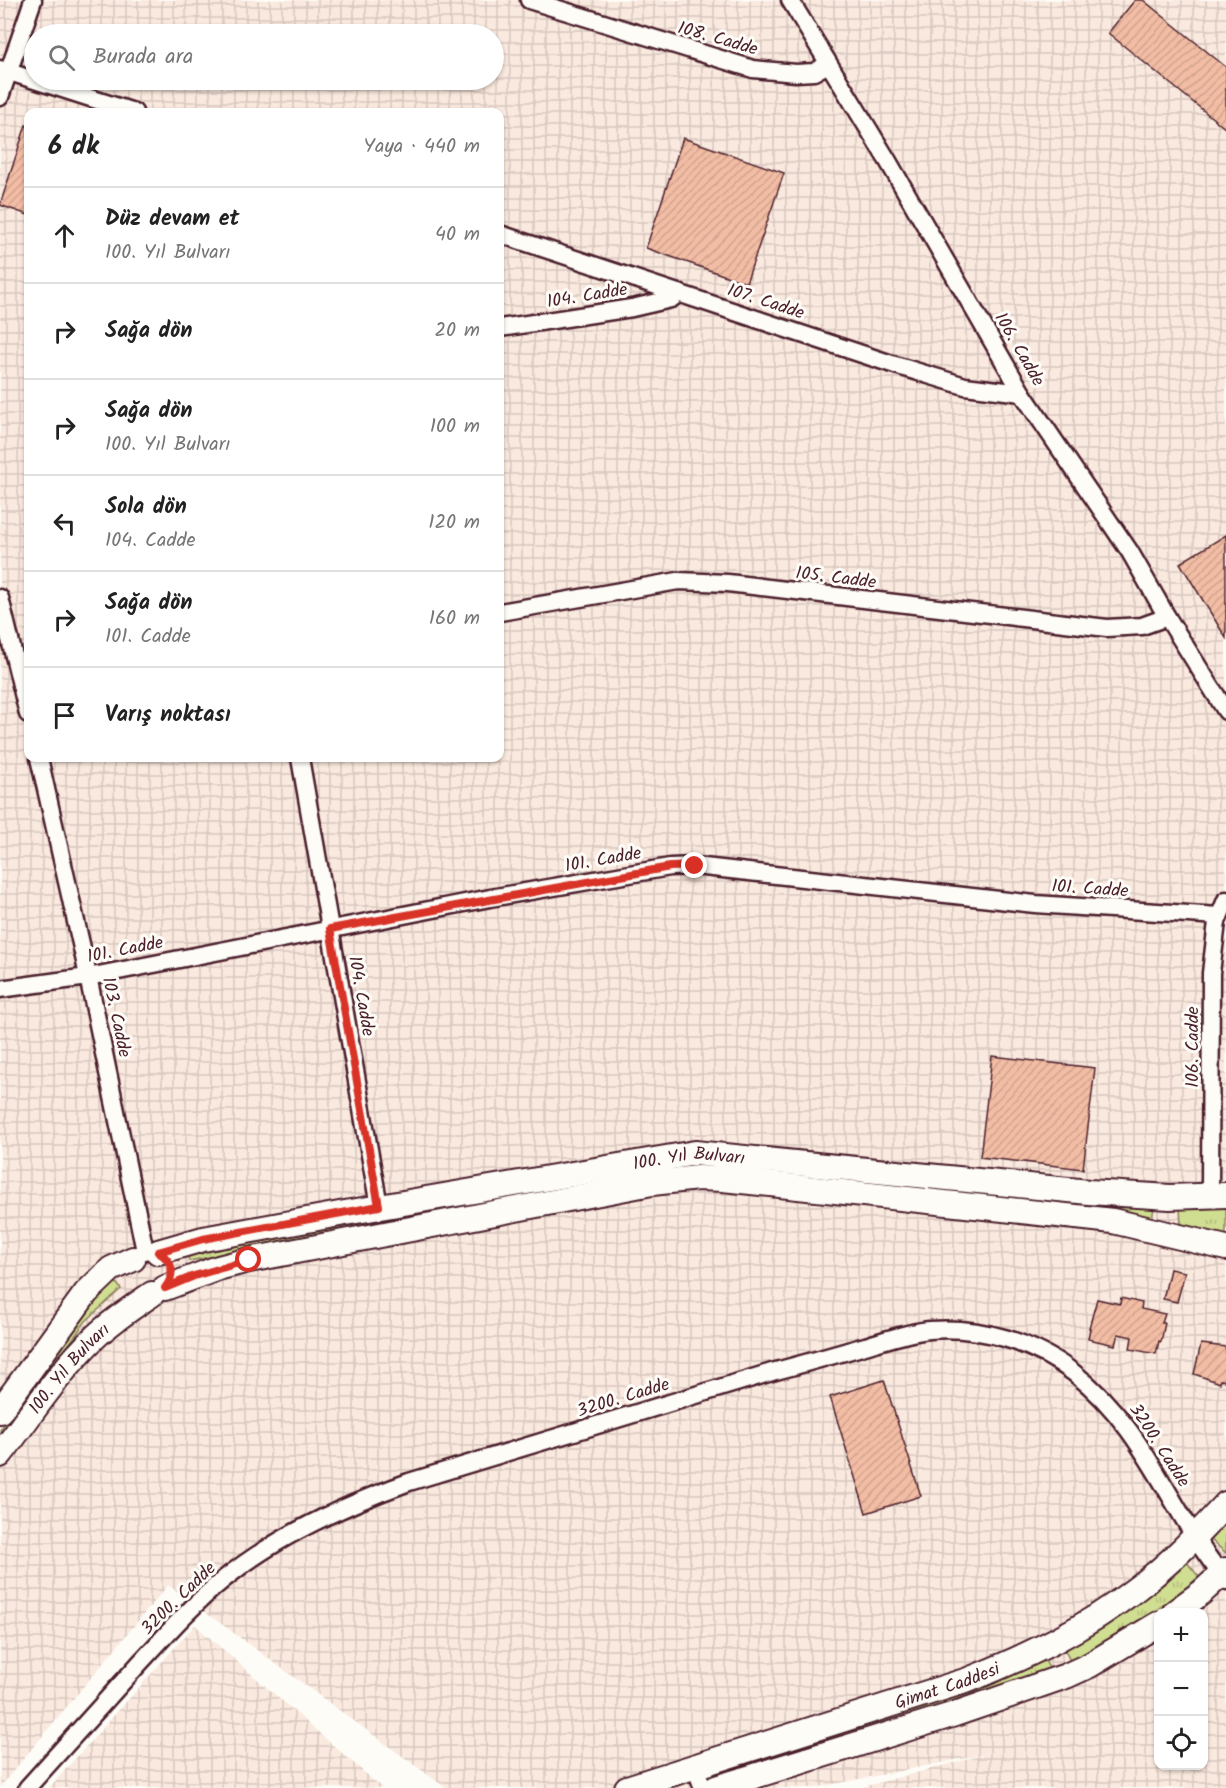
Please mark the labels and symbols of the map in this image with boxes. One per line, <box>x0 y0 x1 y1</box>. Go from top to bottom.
street label: 108. Cadde <box>674 14 761 65</box>
street label: 104. Cadde <box>545 276 630 317</box>
street label: 107. Cadde <box>723 276 808 329</box>
street label: 106. Cadde <box>986 307 1052 392</box>
street label: 105. Cadde <box>794 559 878 598</box>
street label: 101. Cadde <box>563 840 644 881</box>
route end <box>681 852 707 878</box>
street label: 101. Cadde <box>1050 872 1129 907</box>
street label: 101. Cadde <box>85 929 166 972</box>
street label: 104. Cadde <box>339 954 382 1039</box>
street label: 103. Cadde <box>93 974 138 1060</box>
street label: 106. Cadde <box>1179 1006 1208 1088</box>
street label: 100. Yıl Bulvarı <box>631 1140 746 1179</box>
route start <box>235 1246 261 1272</box>
street label: 100. Yıl Bulvarı <box>22 1316 117 1421</box>
street label: 3200. Cadde <box>574 1371 673 1426</box>
street label: 3200. Cadde <box>1121 1398 1197 1494</box>
street label: 3200. Cadde <box>135 1555 223 1643</box>
street label: Gimat Caddesi <box>891 1655 1006 1718</box>

